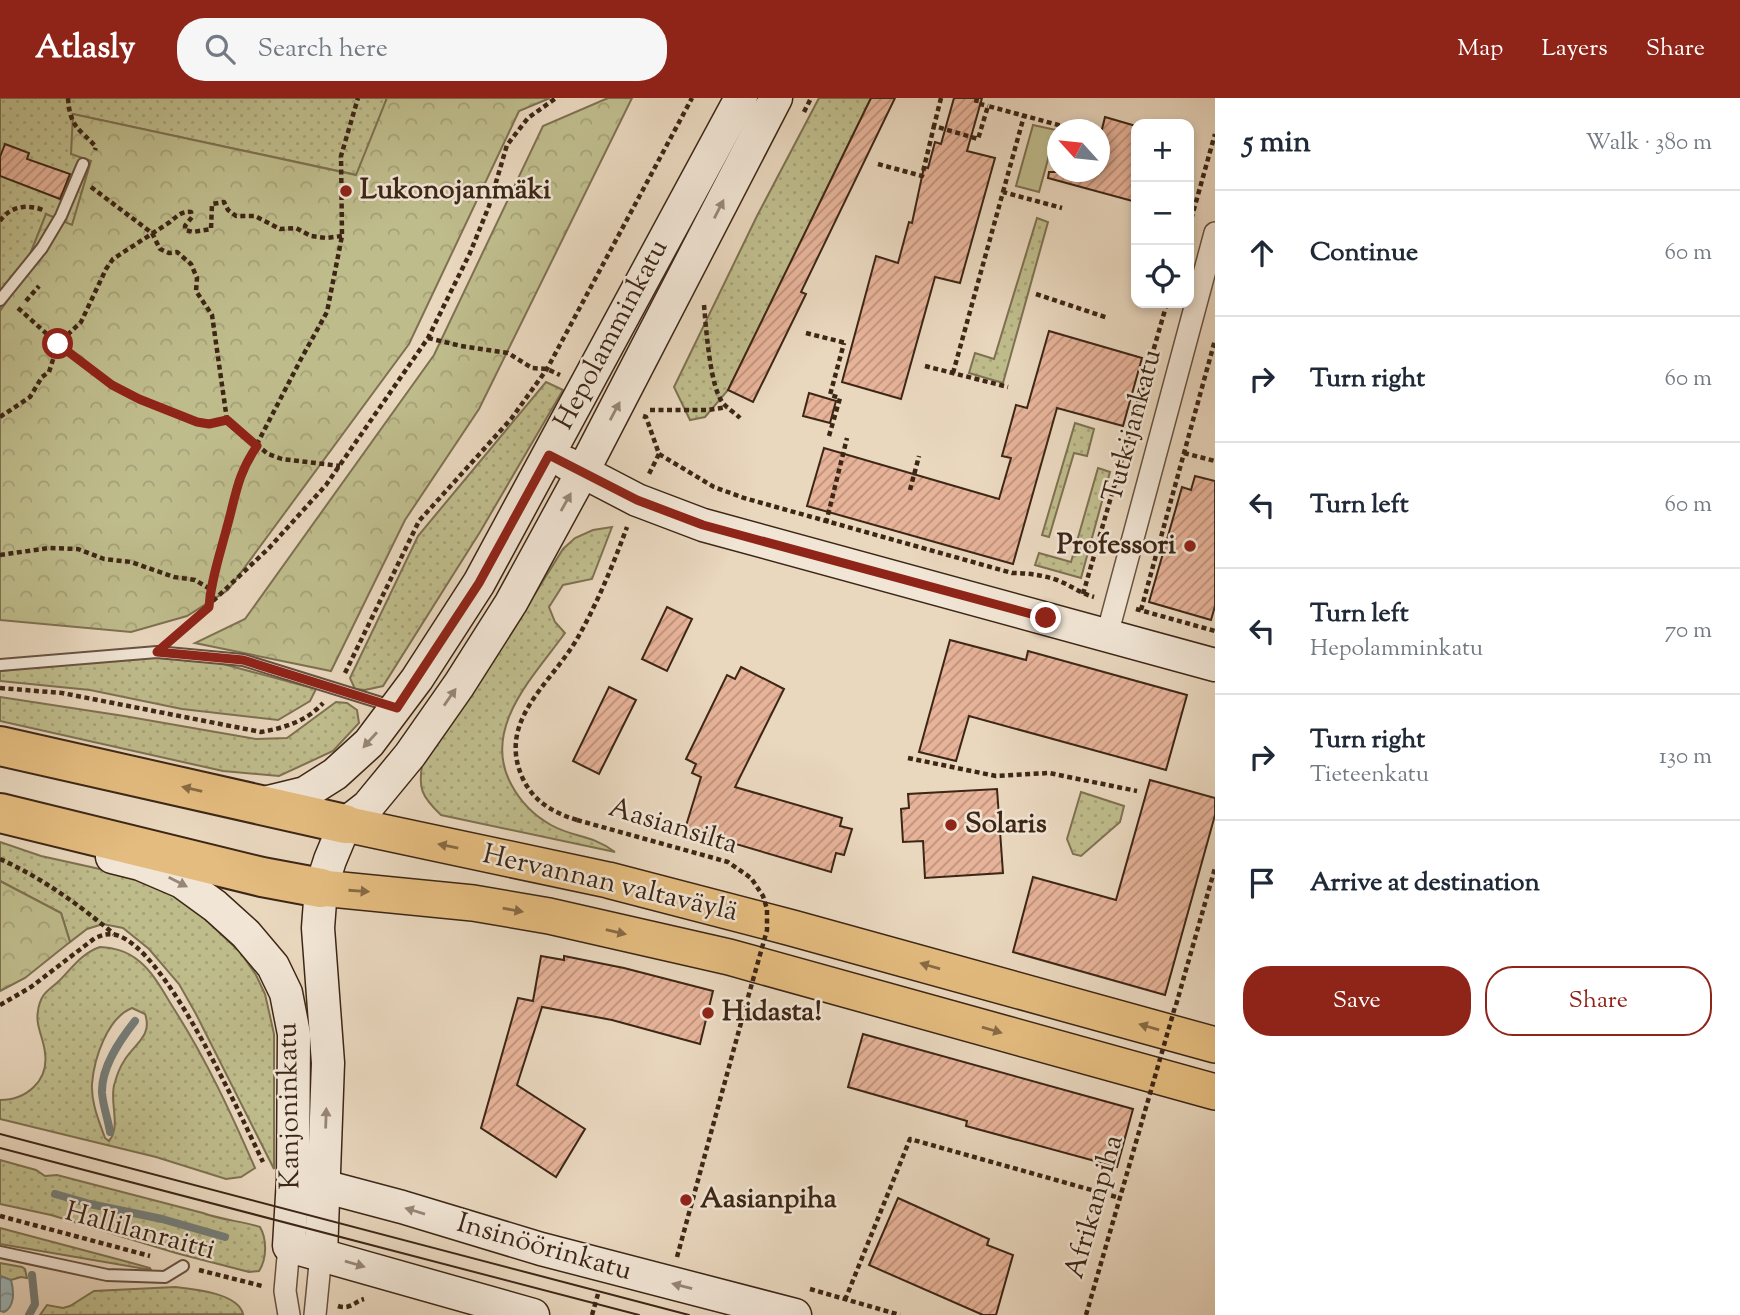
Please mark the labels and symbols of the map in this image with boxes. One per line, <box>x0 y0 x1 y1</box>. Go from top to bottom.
north arrow <box>1047 119 1110 182</box>
place label: Lukonojanmäki <box>360 171 551 211</box>
marker: Lukonojanmäki <box>338 183 354 199</box>
one-way arrow <box>713 199 725 219</box>
street label: Hepolamminkatu <box>545 233 679 437</box>
route start <box>42 328 73 359</box>
street label: Tutkijankatu <box>1093 345 1173 507</box>
one-way arrow <box>609 401 621 421</box>
one-way arrow <box>561 492 572 512</box>
place label: Professori <box>1057 526 1176 566</box>
marker: Professori <box>1182 538 1198 554</box>
route end <box>1030 602 1061 633</box>
one-way arrow <box>443 688 457 706</box>
one-way arrow <box>362 731 378 749</box>
one-way arrow <box>181 783 203 794</box>
street label: Aasiansilta <box>604 788 743 866</box>
place label: Solaris <box>965 805 1047 845</box>
marker: Solaris <box>943 817 959 833</box>
street label: Hervannan valtaväylä <box>479 835 742 933</box>
one-way arrow <box>437 841 459 852</box>
one-way arrow <box>168 875 188 887</box>
one-way arrow <box>348 886 370 897</box>
one-way arrow <box>502 905 524 916</box>
one-way arrow <box>605 926 627 937</box>
one-way arrow <box>919 960 941 971</box>
place label: Hidasta! <box>722 993 822 1033</box>
marker: Hidasta! <box>700 1005 716 1021</box>
one-way arrow <box>1138 1021 1160 1032</box>
street label: Kanjoninkatu <box>269 1022 311 1190</box>
one-way arrow <box>981 1025 1003 1036</box>
one-way arrow <box>320 1107 332 1129</box>
street label: Afrikanpiha <box>1055 1130 1135 1284</box>
place label: Aasianpiha <box>700 1180 837 1220</box>
marker: Aasianpiha <box>678 1192 694 1208</box>
street label: Hallilanraitti <box>60 1193 220 1271</box>
street label: Insinöörinkatu <box>452 1204 636 1292</box>
one-way arrow <box>405 1206 426 1216</box>
one-way arrow <box>344 1259 366 1270</box>
one-way arrow <box>671 1280 693 1291</box>

